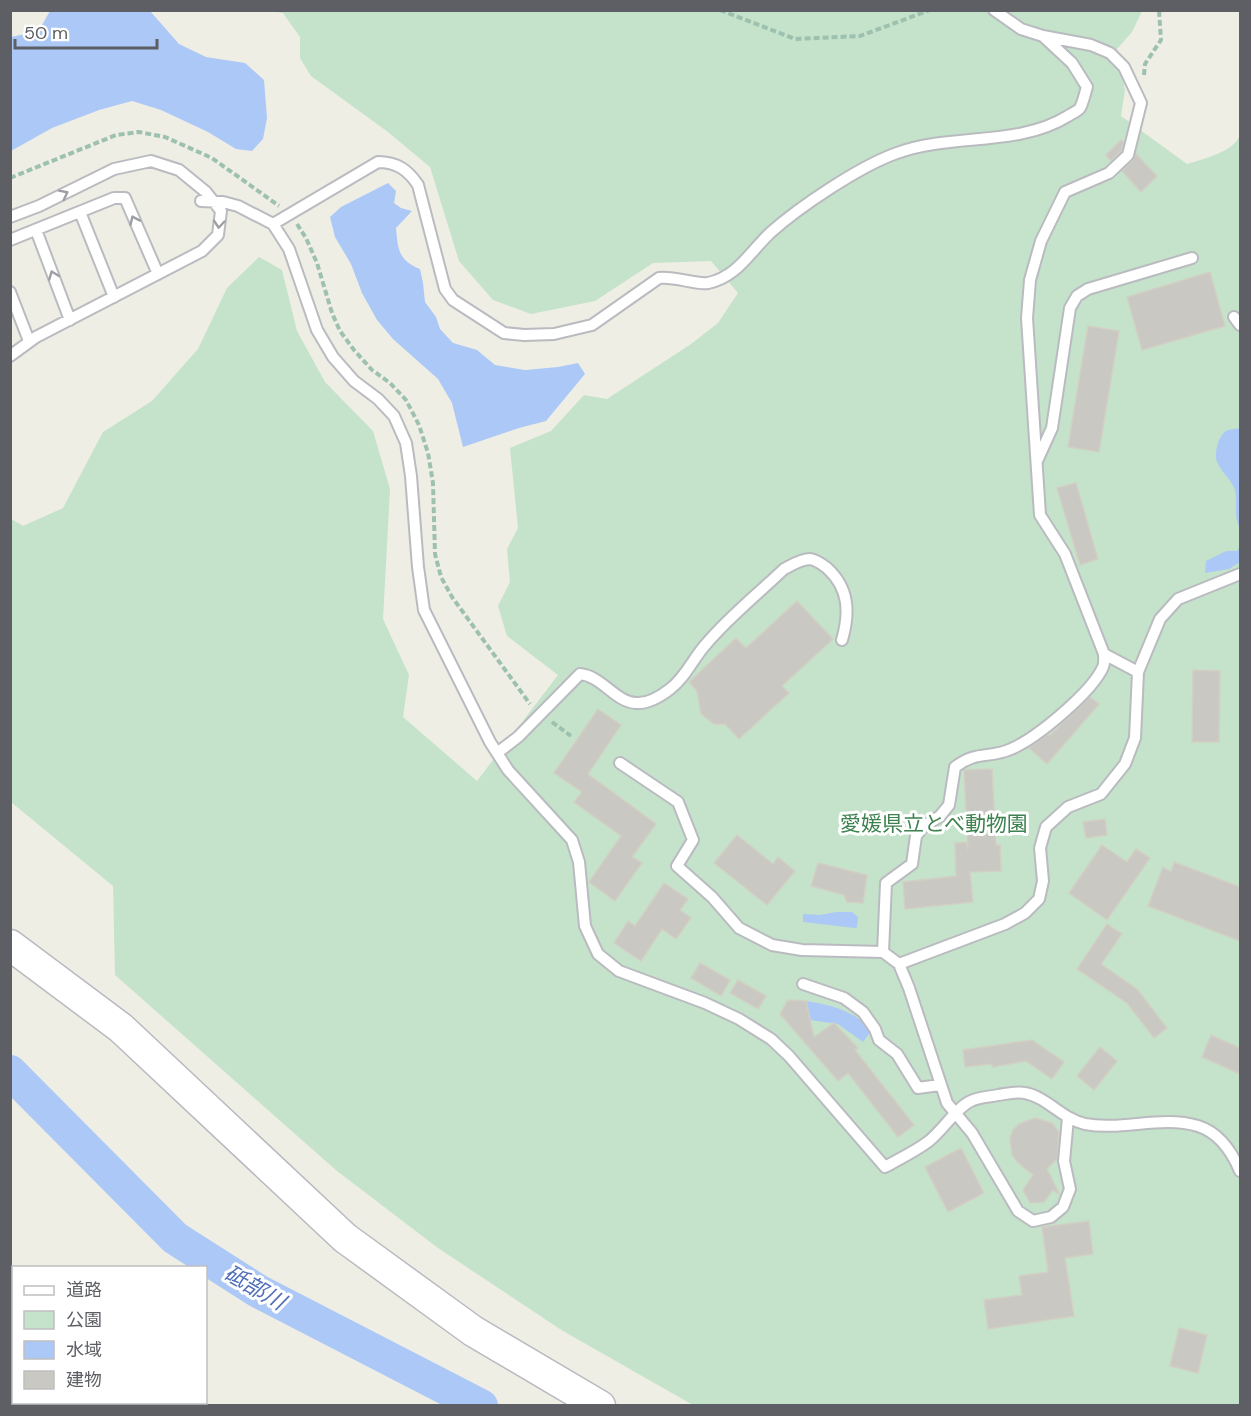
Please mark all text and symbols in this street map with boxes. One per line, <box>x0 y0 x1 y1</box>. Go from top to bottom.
scale bar <box>15 12 158 50</box>
text: 50 m <box>24 21 68 45</box>
one-way arrow <box>58 189 69 201</box>
one-way arrow <box>130 216 142 227</box>
one-way arrow <box>213 219 226 228</box>
one-way arrow <box>47 270 60 281</box>
park label: 愛媛県立とべ動物園 <box>840 810 1028 838</box>
water label: 砥部川 <box>219 1258 292 1317</box>
legend <box>12 1266 207 1404</box>
text: 道路 <box>66 1278 102 1302</box>
text: 公園 <box>66 1308 102 1332</box>
text: 水域 <box>66 1338 102 1362</box>
text: 建物 <box>66 1368 102 1392</box>

